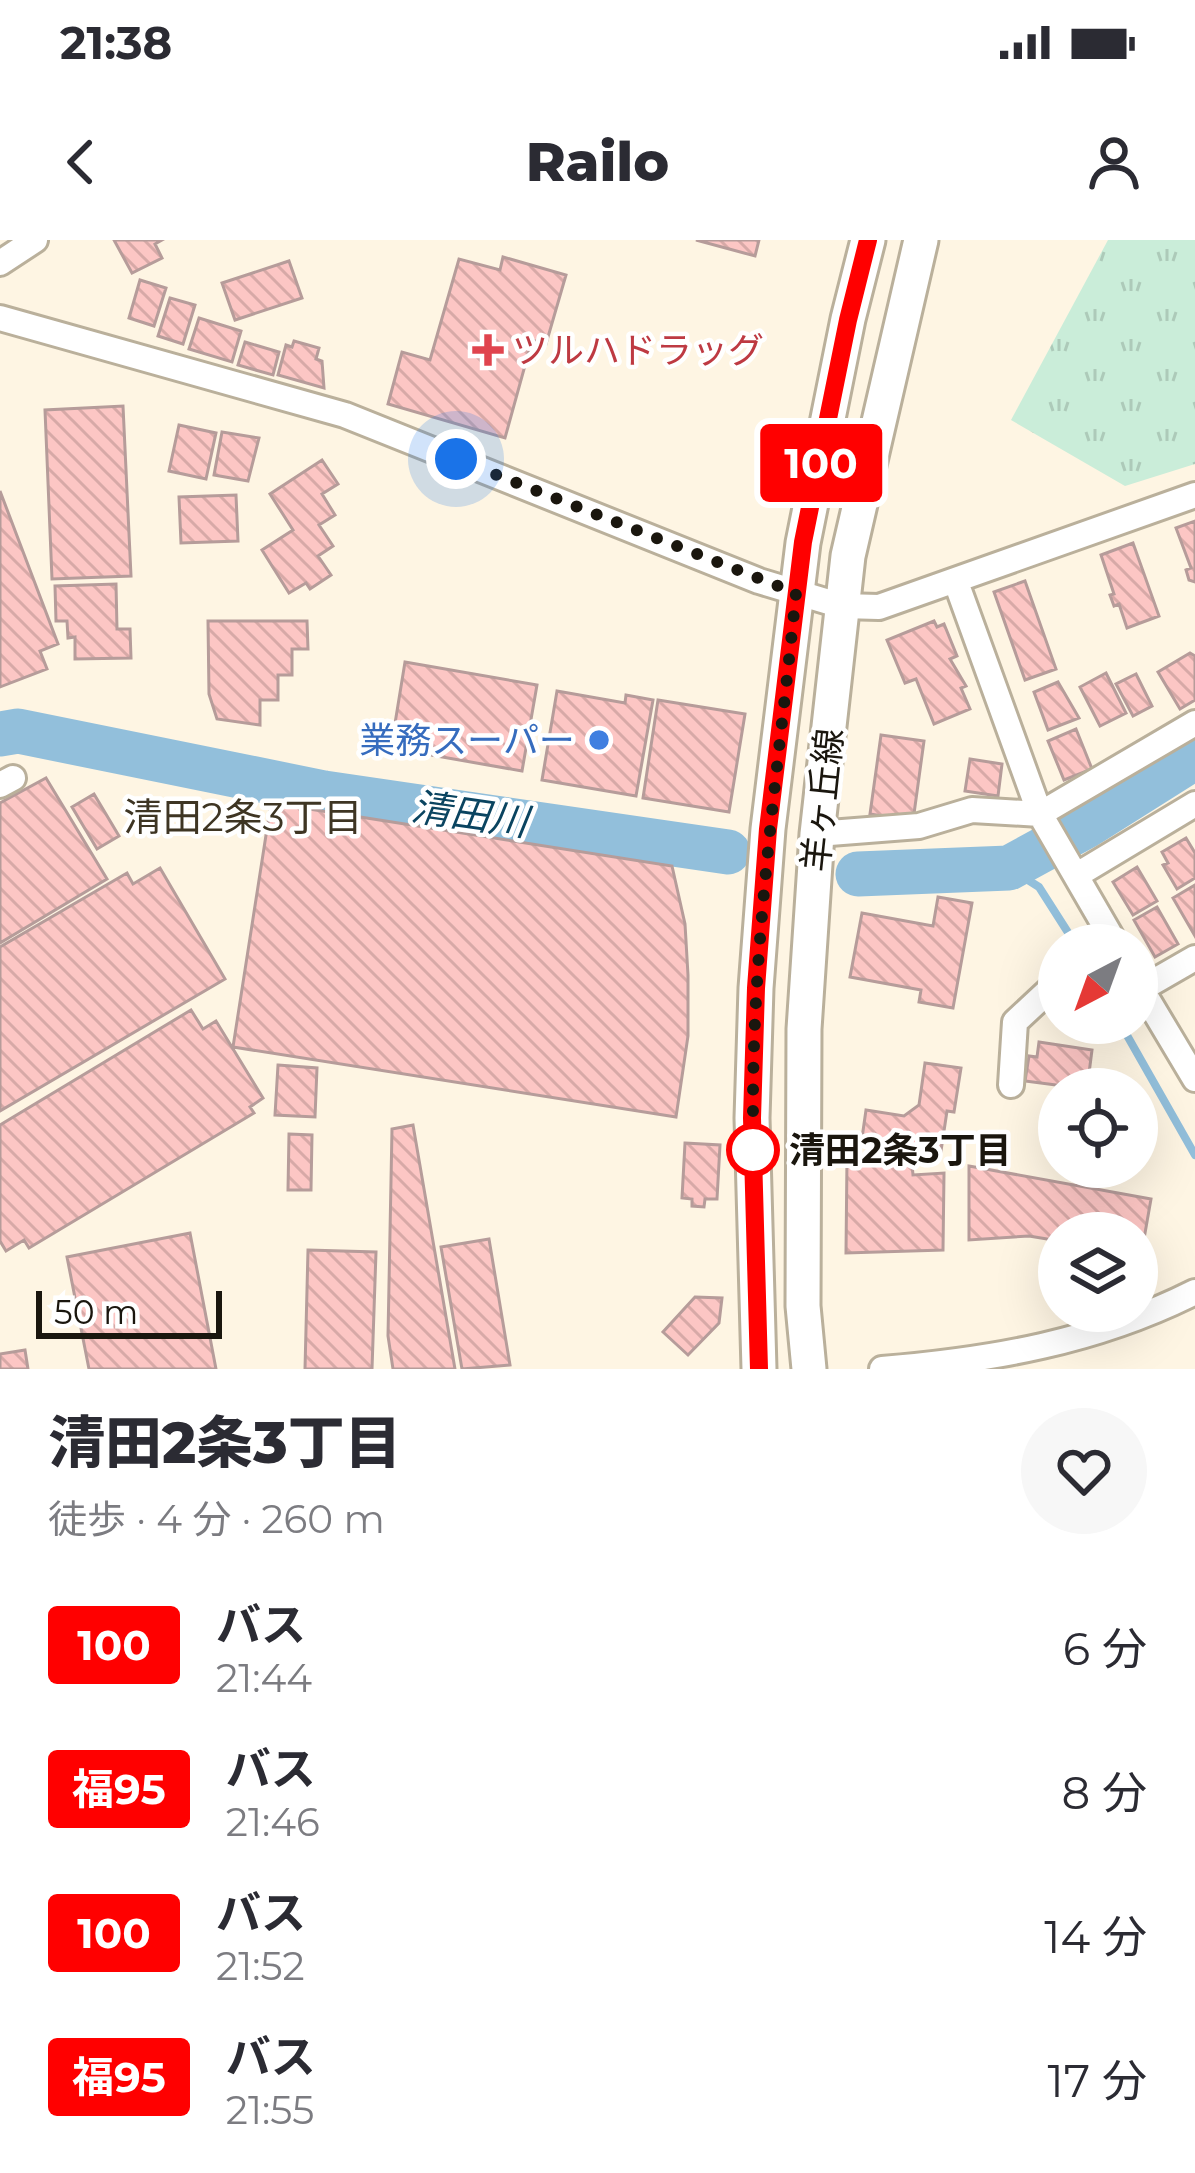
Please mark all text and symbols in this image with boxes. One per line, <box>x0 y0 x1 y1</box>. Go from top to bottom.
text: 21:38 <box>60 15 172 70</box>
icon: back <box>48 129 114 195</box>
text: Railo <box>526 129 669 195</box>
icon: person <box>1081 129 1147 195</box>
place label: ツルハドラッグ <box>512 328 764 372</box>
marker: ツルハドラッグ <box>475 337 501 363</box>
line badge: 100 <box>752 424 890 502</box>
your location <box>426 429 486 489</box>
text: 100 <box>784 437 858 489</box>
place label: 業務スーパー <box>359 718 575 762</box>
street label: 羊ヶ丘線 <box>793 726 851 874</box>
marker: 業務スーパー <box>586 727 612 753</box>
water label: 清田川 <box>409 782 535 846</box>
district label: 清田2条3丁目 <box>123 793 363 841</box>
north arrow <box>1038 924 1158 1044</box>
map controls <box>1038 924 1158 1332</box>
button: locate <box>1038 1068 1158 1188</box>
marker: 清田2条3丁目 <box>728 1125 778 1175</box>
place label: 清田2条3丁目 <box>789 1128 1012 1172</box>
button: layers <box>1038 1212 1158 1332</box>
scale bar <box>36 1285 222 1338</box>
text: 50 m <box>54 1292 138 1332</box>
text: 清田2条3丁目 <box>48 1408 402 1477</box>
button: heart <box>1021 1408 1147 1534</box>
text: 徒歩 · 4 分 · 260 m <box>48 1495 385 1543</box>
text: バス <box>216 1597 306 1652</box>
text: 100 <box>77 1619 151 1671</box>
text: 6 分 <box>1063 1621 1147 1676</box>
text: 21:44 <box>216 1654 312 1702</box>
text: バス <box>226 1741 316 1796</box>
text: 福95 <box>72 1763 166 1815</box>
text: 8 分 <box>1061 1765 1147 1820</box>
text: 21:46 <box>226 1798 320 1846</box>
text: バス <box>216 1885 306 1940</box>
text: 100 <box>77 1907 151 1959</box>
text: 14 分 <box>1044 1909 1147 1964</box>
text: 21:52 <box>216 1942 305 1990</box>
text: バス <box>226 2029 316 2084</box>
text: 福95 <box>72 2051 166 2103</box>
text: 17 分 <box>1047 2053 1147 2108</box>
text: 21:55 <box>226 2086 314 2134</box>

